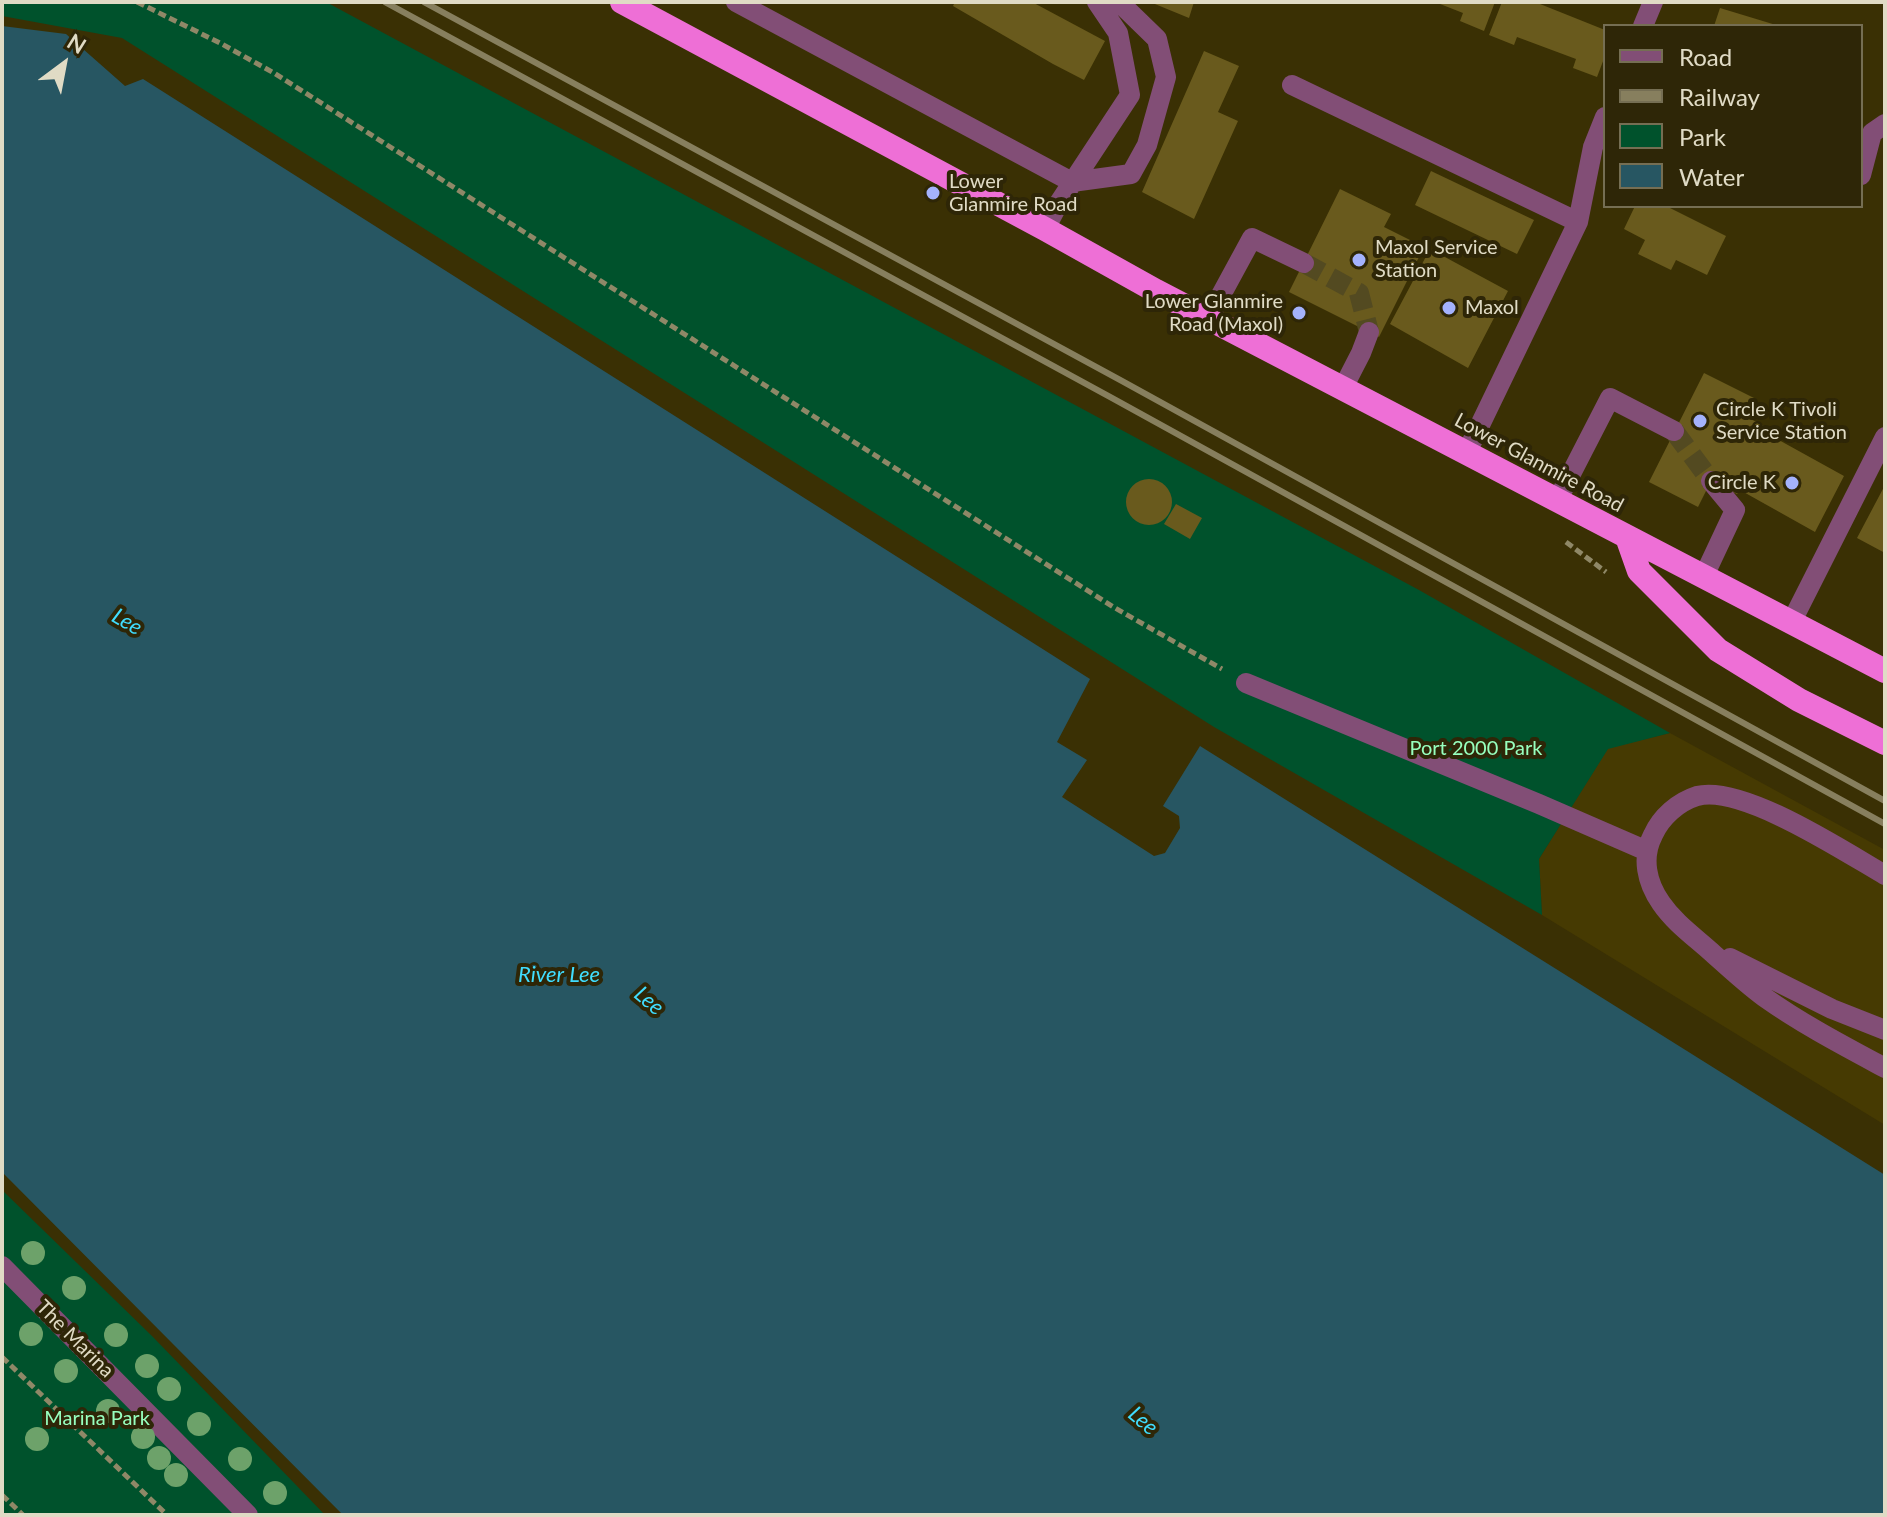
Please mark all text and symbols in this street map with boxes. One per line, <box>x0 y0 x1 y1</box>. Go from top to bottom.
north arrow <box>24 24 104 104</box>
legend <box>1603 24 1863 208</box>
text: N <box>63 27 91 59</box>
text: Road <box>1679 42 1732 71</box>
text: Railway <box>1679 82 1760 111</box>
text: Park <box>1679 122 1726 151</box>
text: Water <box>1679 162 1744 191</box>
place label: Lower Glanmire Road <box>949 170 1077 217</box>
marker: Lower Glanmire Road <box>924 184 942 202</box>
place label: Maxol Service Station <box>1375 236 1498 283</box>
marker: Maxol Service Station <box>1350 251 1368 269</box>
place label: Lower Glanmire Road (Maxol) <box>1145 290 1283 337</box>
place label: Maxol <box>1465 296 1519 320</box>
marker: Maxol <box>1440 299 1458 317</box>
marker: Lower Glanmire Road (Maxol) <box>1290 304 1308 322</box>
place label: Circle K Tivoli Service Station <box>1716 398 1847 445</box>
street label: Lower Glanmire Road <box>1450 408 1628 518</box>
marker: Circle K Tivoli Service Station <box>1691 412 1709 430</box>
place label: Circle K <box>1708 471 1776 495</box>
marker: Circle K <box>1783 474 1801 492</box>
water label: Lee <box>107 603 147 641</box>
park label: Port 2000 Park <box>1410 737 1542 761</box>
water label: River Lee <box>518 962 600 988</box>
water label: Lee <box>629 981 669 1021</box>
street label: The Marina <box>31 1295 119 1383</box>
water label: Lee <box>1123 1401 1163 1441</box>
park label: Marina Park <box>44 1407 150 1431</box>

